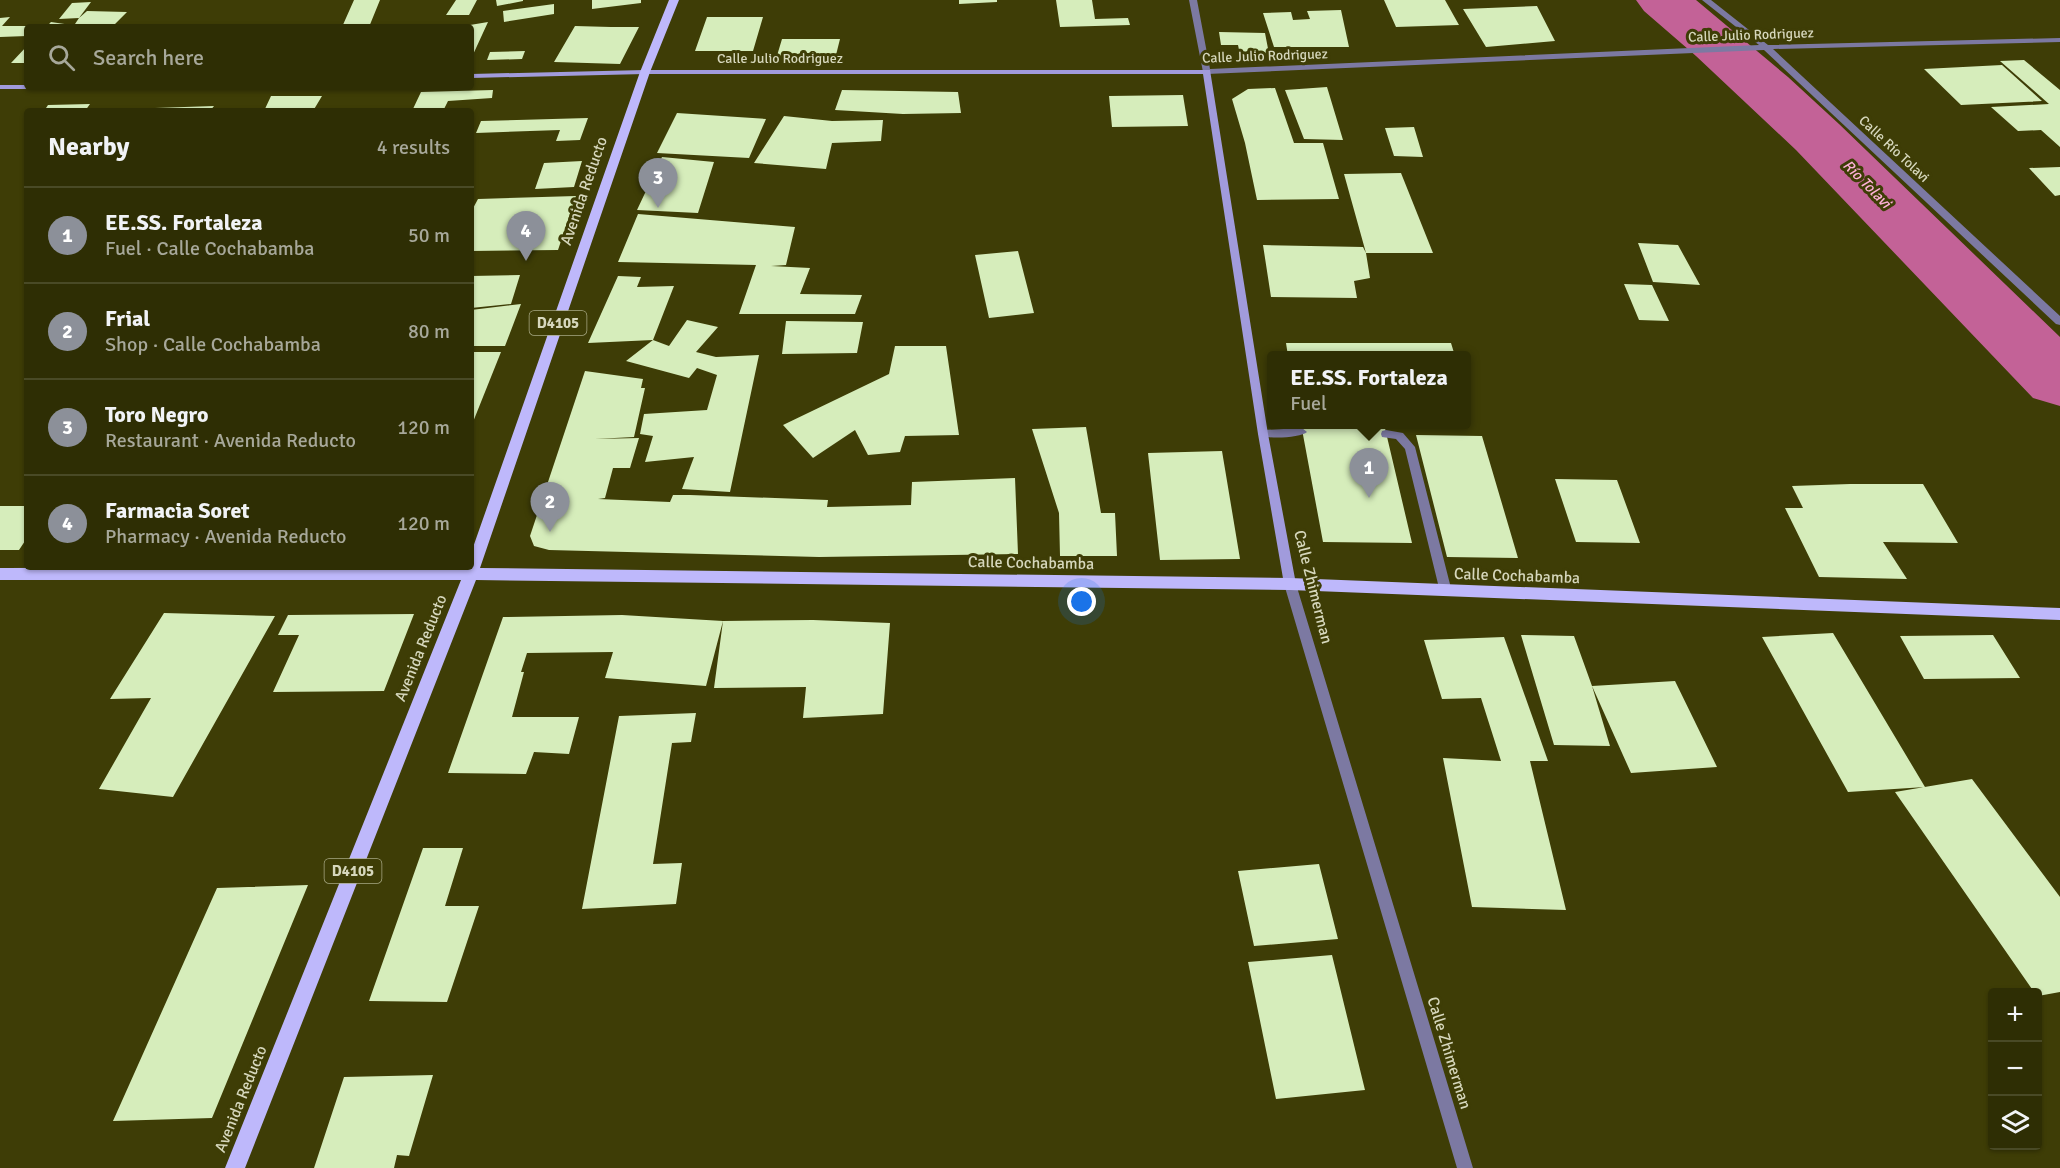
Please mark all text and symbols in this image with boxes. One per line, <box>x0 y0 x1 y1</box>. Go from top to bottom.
search box <box>24 24 474 90</box>
street label: Calle Julio Rodriguez <box>1688 24 1814 46</box>
icon: search <box>45 41 78 74</box>
text: Search here <box>93 44 204 71</box>
street label: Calle Julio Rodriguez <box>1202 45 1328 67</box>
street label: Calle Julio Rodriguez <box>717 50 843 67</box>
street label: Calle Río Tolavi <box>1855 112 1933 186</box>
text: Nearby <box>48 131 129 163</box>
street label: Avenida Reducto <box>556 134 612 248</box>
text: 4 results <box>377 135 450 160</box>
water label: Río Tolavi <box>1839 156 1895 212</box>
pin: 3 <box>638 158 678 208</box>
text: EE.SS. Fortaleza <box>105 209 263 236</box>
pin: 4 <box>506 212 546 261</box>
text: 1 <box>62 223 73 248</box>
text: 50 m <box>408 223 450 248</box>
text: Fuel · Calle Cochabamba <box>105 236 315 261</box>
text: Frial <box>105 305 150 332</box>
road number: D4105 <box>530 311 586 335</box>
text: 2 <box>62 319 73 344</box>
text: 80 m <box>408 319 450 344</box>
text: Shop · Calle Cochabamba <box>105 332 321 357</box>
popup <box>1267 351 1471 429</box>
text: EE.SS. Fortaleza <box>1290 364 1448 391</box>
text: Fuel <box>1290 391 1327 416</box>
text: Toro Negro <box>105 401 208 428</box>
text: 3 <box>62 415 73 440</box>
text: 120 m <box>397 415 450 440</box>
text: Restaurant · Avenida Reducto <box>105 428 356 453</box>
pin: 1 <box>1350 448 1388 498</box>
pin: 2 <box>530 482 570 532</box>
text: Farmacia Soret <box>105 497 250 524</box>
text: 4 <box>62 511 73 536</box>
text: 120 m <box>397 511 450 536</box>
text: Pharmacy · Avenida Reducto <box>105 524 347 549</box>
street label: Calle Zhimerman <box>1289 528 1337 646</box>
street label: Calle Cochabamba <box>968 552 1094 574</box>
street label: Calle Cochabamba <box>1454 564 1580 588</box>
your location <box>1067 587 1096 616</box>
street label: Avenida Reducto <box>390 592 452 704</box>
road number: D4105 <box>324 859 382 883</box>
map controls <box>1988 988 2042 1150</box>
button: + <box>1988 988 2042 1042</box>
street label: Calle Zhimerman <box>1422 994 1476 1112</box>
button: − <box>1988 1042 2042 1096</box>
street label: Avenida Reducto <box>210 1043 272 1155</box>
button: layers <box>1988 1096 2042 1150</box>

